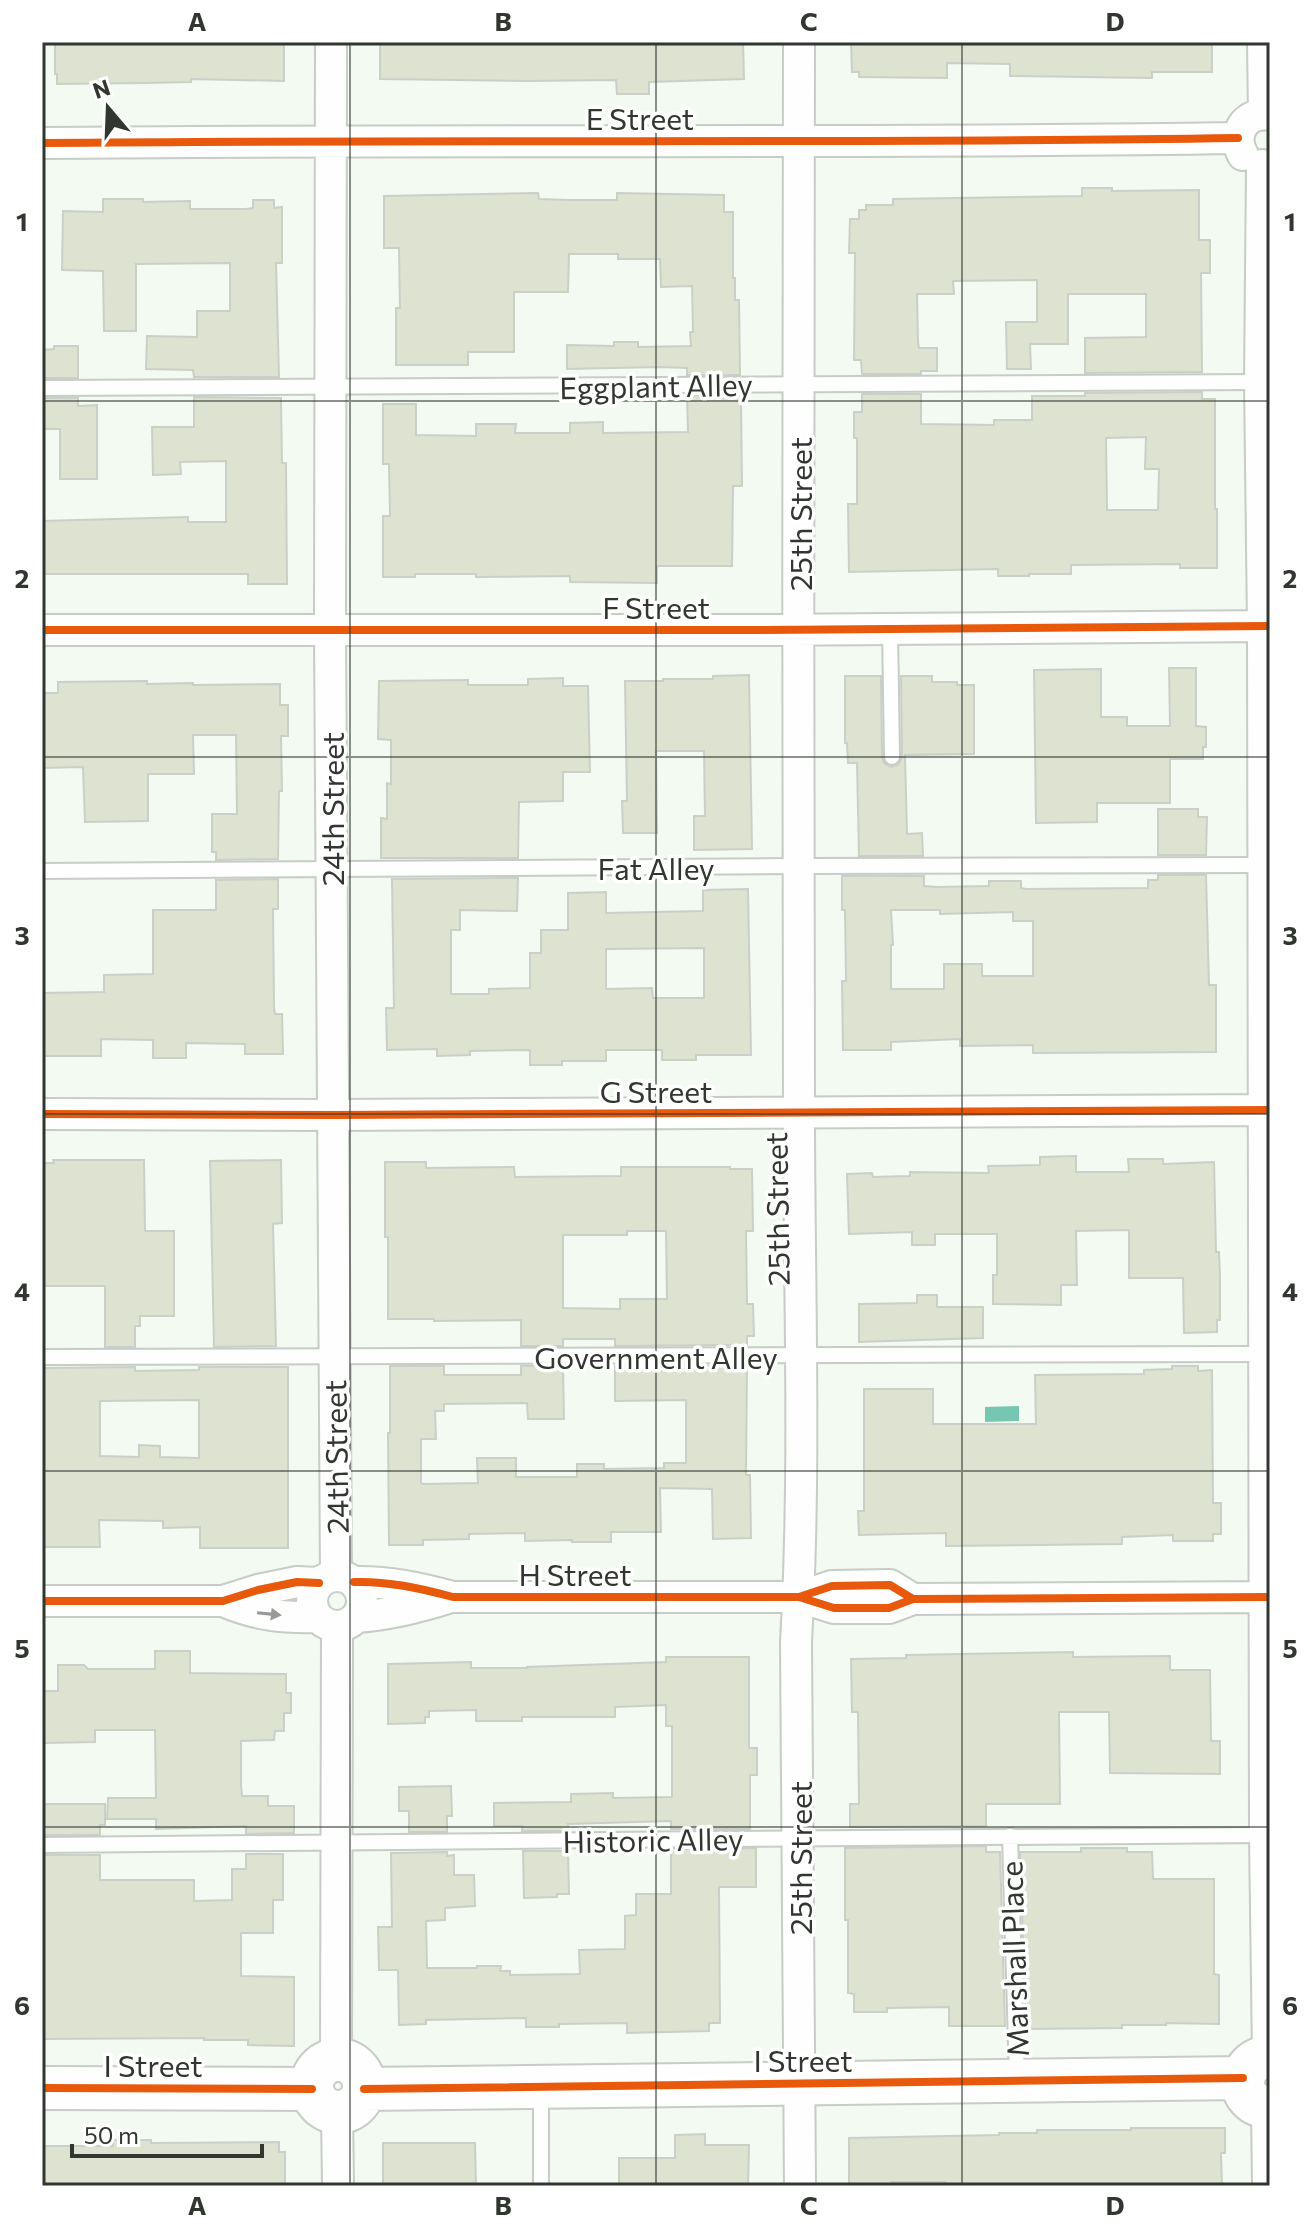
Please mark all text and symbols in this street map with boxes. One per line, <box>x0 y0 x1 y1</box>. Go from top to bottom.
text: A <box>188 5 207 36</box>
text: B <box>494 5 512 36</box>
text: C <box>800 5 818 36</box>
text: D <box>1105 5 1125 36</box>
north arrow <box>68 68 148 148</box>
text: N <box>89 73 114 104</box>
street label: E Street <box>586 99 694 136</box>
text: 1 <box>16 205 28 236</box>
text: 1 <box>1284 205 1296 236</box>
street label: Eggplant Alley <box>559 365 753 405</box>
street label: 25th Street <box>781 437 818 591</box>
text: 2 <box>15 562 29 593</box>
text: 2 <box>1283 562 1297 593</box>
street label: F Street <box>602 588 710 625</box>
street label: 24th Street <box>313 732 350 886</box>
street label: Fat Alley <box>597 849 715 886</box>
text: 3 <box>14 919 30 950</box>
text: 3 <box>1282 919 1298 950</box>
street label: G Street <box>600 1072 712 1109</box>
street label: 25th Street <box>756 1132 796 1286</box>
text: 4 <box>14 1275 30 1306</box>
text: 4 <box>1282 1275 1298 1306</box>
street label: Government Alley <box>534 1338 778 1375</box>
street label: 24th Street <box>315 1380 355 1534</box>
street label: H Street <box>518 1555 632 1592</box>
one-way arrow <box>257 1608 282 1621</box>
text: 5 <box>14 1632 30 1663</box>
text: 5 <box>1282 1632 1298 1663</box>
street label: 25th Street <box>781 1781 818 1935</box>
street label: Historic Alley <box>562 1819 744 1859</box>
street label: Marshall Place <box>991 1860 1035 2058</box>
text: 6 <box>14 1989 30 2020</box>
text: 6 <box>1282 1989 1298 2020</box>
street label: I Street <box>754 2041 852 2078</box>
street label: I Street <box>104 2046 202 2083</box>
scale bar <box>72 2108 262 2158</box>
text: 50 m <box>84 2120 139 2149</box>
text: A <box>188 2189 207 2220</box>
text: B <box>494 2189 512 2220</box>
text: C <box>800 2189 818 2220</box>
text: D <box>1105 2189 1125 2220</box>

